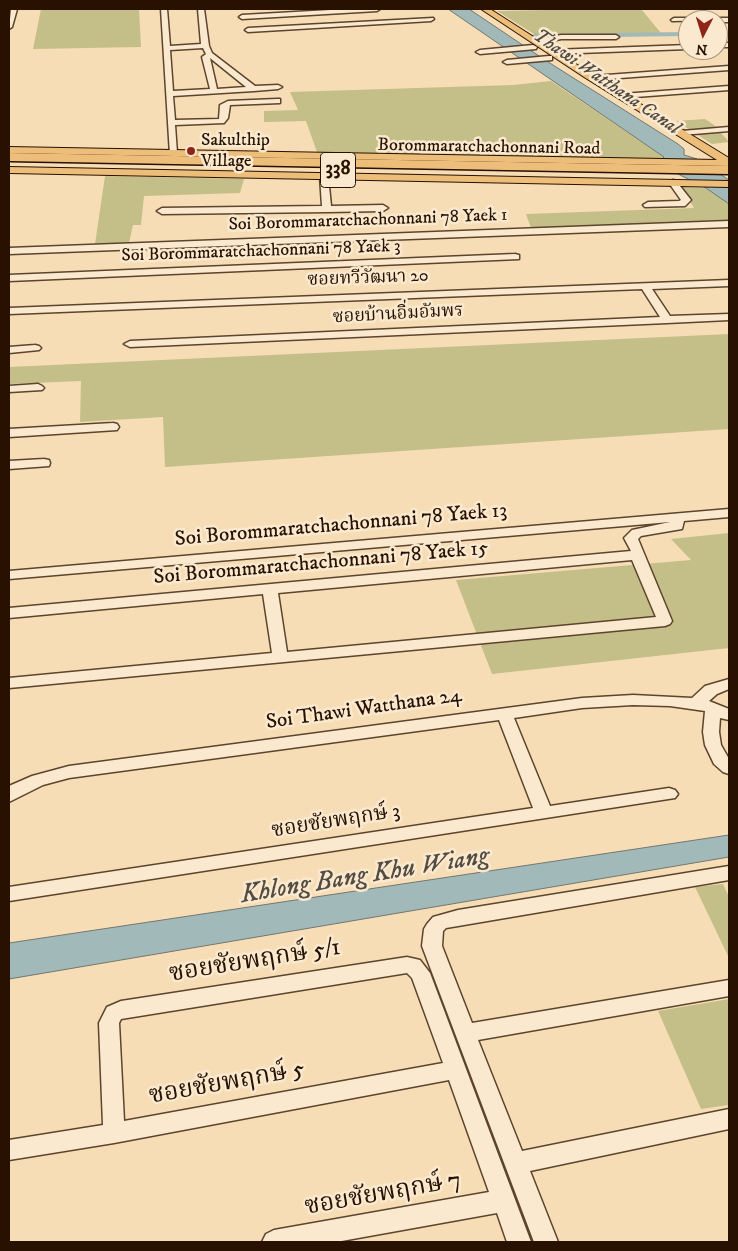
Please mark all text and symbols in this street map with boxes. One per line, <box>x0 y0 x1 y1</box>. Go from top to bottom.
north arrow <box>678 10 728 60</box>
water label: Thawi Watthana Canal <box>528 25 684 141</box>
text: N <box>695 39 708 58</box>
place label: Sakulthip Village <box>201 130 270 172</box>
street label: Borommaratchachonnani Road <box>377 135 601 161</box>
marker: Sakulthip Village <box>185 145 197 157</box>
road number: 338 <box>320 152 356 188</box>
street label: Soi Borommaratchachonnani 78 Yaek 1 <box>228 205 508 237</box>
street label: Soi Borommaratchachonnani 78 Yaek 3 <box>121 236 401 268</box>
street label: ซอยทวีวัฒนา 20 <box>307 266 429 292</box>
street label: ซอยบ้านอิ่มอัมพร <box>332 301 464 329</box>
street label: Soi Borommaratchachonnani 78 Yaek 13 <box>174 499 508 553</box>
street label: Soi Borommaratchachonnani 78 Yaek 15 <box>153 537 489 591</box>
street label: Soi Thawi Watthana 24 <box>265 684 463 736</box>
street label: ซอยชัยพฤกษ์ 3 <box>270 799 402 845</box>
water label: Khlong Bang Khu Wiang <box>239 842 491 912</box>
street label: ซอยชัยพฤกษ์ 5/1 <box>167 934 343 990</box>
street label: ซอยชัยพฤกษ์ 5 <box>147 1056 307 1112</box>
street label: ซอยชัยพฤกษ์ 7 <box>302 1166 464 1224</box>

